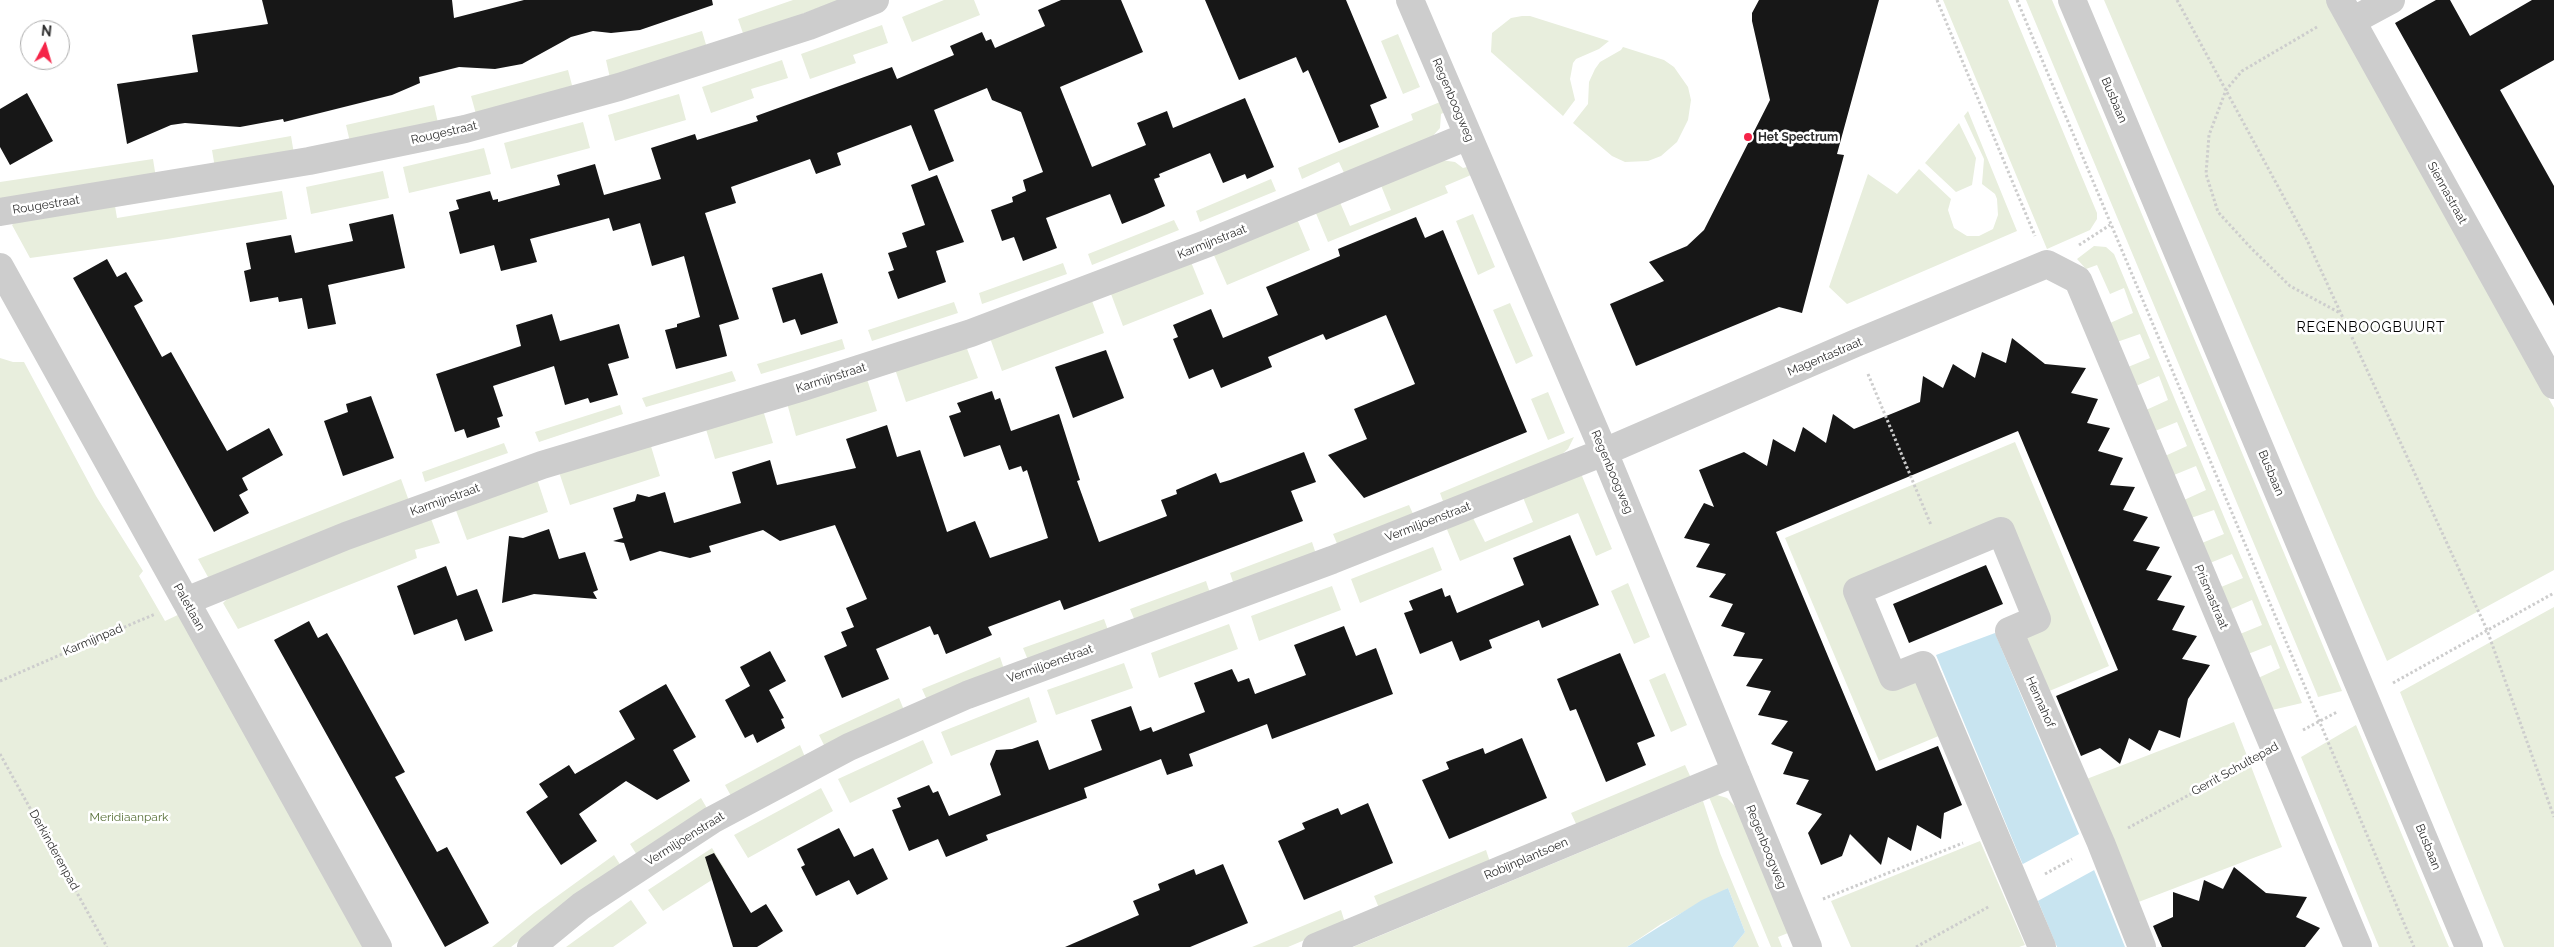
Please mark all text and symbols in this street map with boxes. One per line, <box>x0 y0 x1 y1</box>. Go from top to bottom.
north arrow <box>20 20 70 70</box>
text: N <box>40 23 53 40</box>
street label: Regenboogweg <box>1429 56 1477 144</box>
street label: Busbaan <box>2098 75 2130 125</box>
street label: Rougestraat <box>410 118 478 148</box>
place label: Het Spectrum <box>1758 130 1838 144</box>
marker: Het Spectrum <box>1742 131 1754 143</box>
street label: Siennastraat <box>2424 160 2470 226</box>
street label: Rougestraat <box>12 193 80 217</box>
street label: Karmijnstraat <box>1176 222 1248 262</box>
district label: REGENBOOGBUURT <box>2295 320 2447 336</box>
street label: Magentastraat <box>1785 335 1865 379</box>
street label: Karmijnstraat <box>794 360 868 396</box>
street label: Regenboogweg <box>1588 428 1636 516</box>
street label: Busbaan <box>2255 448 2287 498</box>
street label: Karmijnstraat <box>408 481 482 519</box>
street label: Vermiljoenstraat <box>1383 499 1473 545</box>
street label: Prismastraat <box>2191 563 2231 631</box>
street label: Paletlaan <box>170 581 208 633</box>
street label: Karmijnpad <box>61 621 125 659</box>
street label: Vermiljoenstraat <box>1005 642 1095 686</box>
street label: Hennahof <box>2022 674 2058 730</box>
street label: Gerrit Schultepad <box>2189 739 2281 799</box>
street label: Regenboogweg <box>1743 803 1789 891</box>
street label: Derkinderenpad <box>26 807 82 893</box>
street label: Vermiljoenstraat <box>643 809 727 869</box>
park label: Meridiaanpark <box>90 810 168 824</box>
street label: Busbaan <box>2412 822 2444 872</box>
street label: Robijnplantsoen <box>1482 835 1570 883</box>

